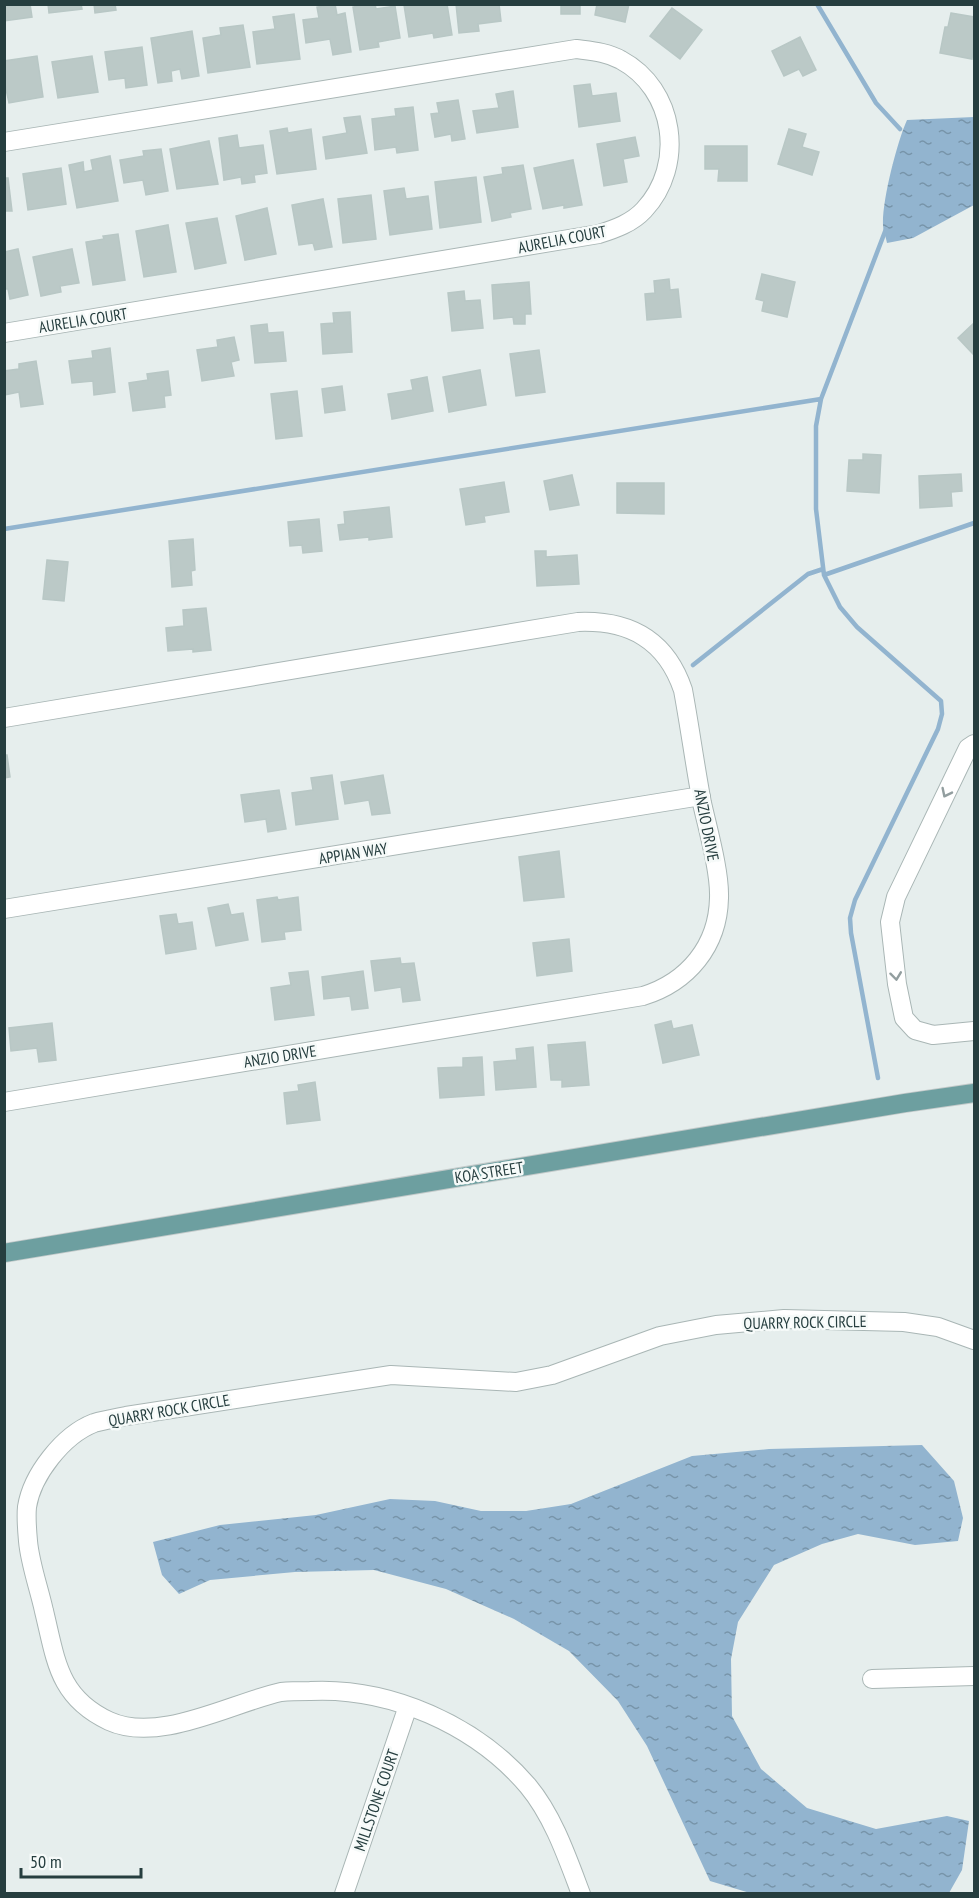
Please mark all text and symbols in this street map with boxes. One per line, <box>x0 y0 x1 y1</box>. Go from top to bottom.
street label: AURELIA COURT <box>516 221 608 257</box>
street label: AURELIA COURT <box>37 303 129 337</box>
street label: ANZIO DRIVE <box>690 787 724 863</box>
one-way arrow <box>941 787 953 798</box>
street label: APPIAN WAY <box>317 838 390 868</box>
one-way arrow <box>889 971 901 980</box>
street label: ANZIO DRIVE <box>242 1040 318 1072</box>
street label: KOA STREET <box>453 1157 525 1187</box>
street label: QUARRY ROCK CIRCLE <box>743 1311 867 1333</box>
street label: QUARRY ROCK CIRCLE <box>107 1389 231 1431</box>
street label: MILLSTONE COURT <box>349 1746 403 1854</box>
scale bar <box>21 1841 141 1879</box>
text: 50 m <box>30 1850 62 1873</box>

